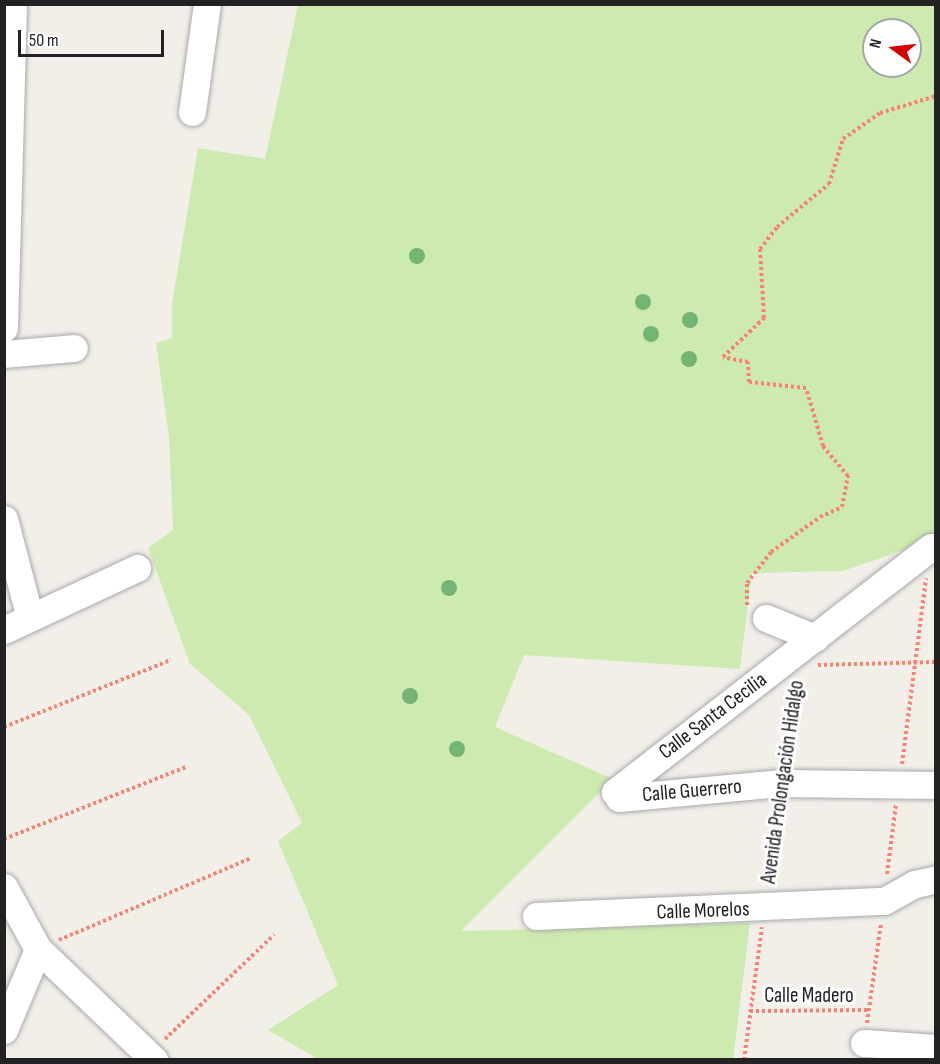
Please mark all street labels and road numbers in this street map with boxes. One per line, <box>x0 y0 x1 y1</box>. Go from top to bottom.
street label: Calle Santa Cecilia <box>654 667 772 765</box>
street label: Avenida Prolongación Hidalgo <box>756 679 810 885</box>
street label: Calle Guerrero <box>641 774 743 808</box>
street label: Calle Morelos <box>656 897 750 925</box>
street label: Calle Madero <box>764 983 854 1009</box>

